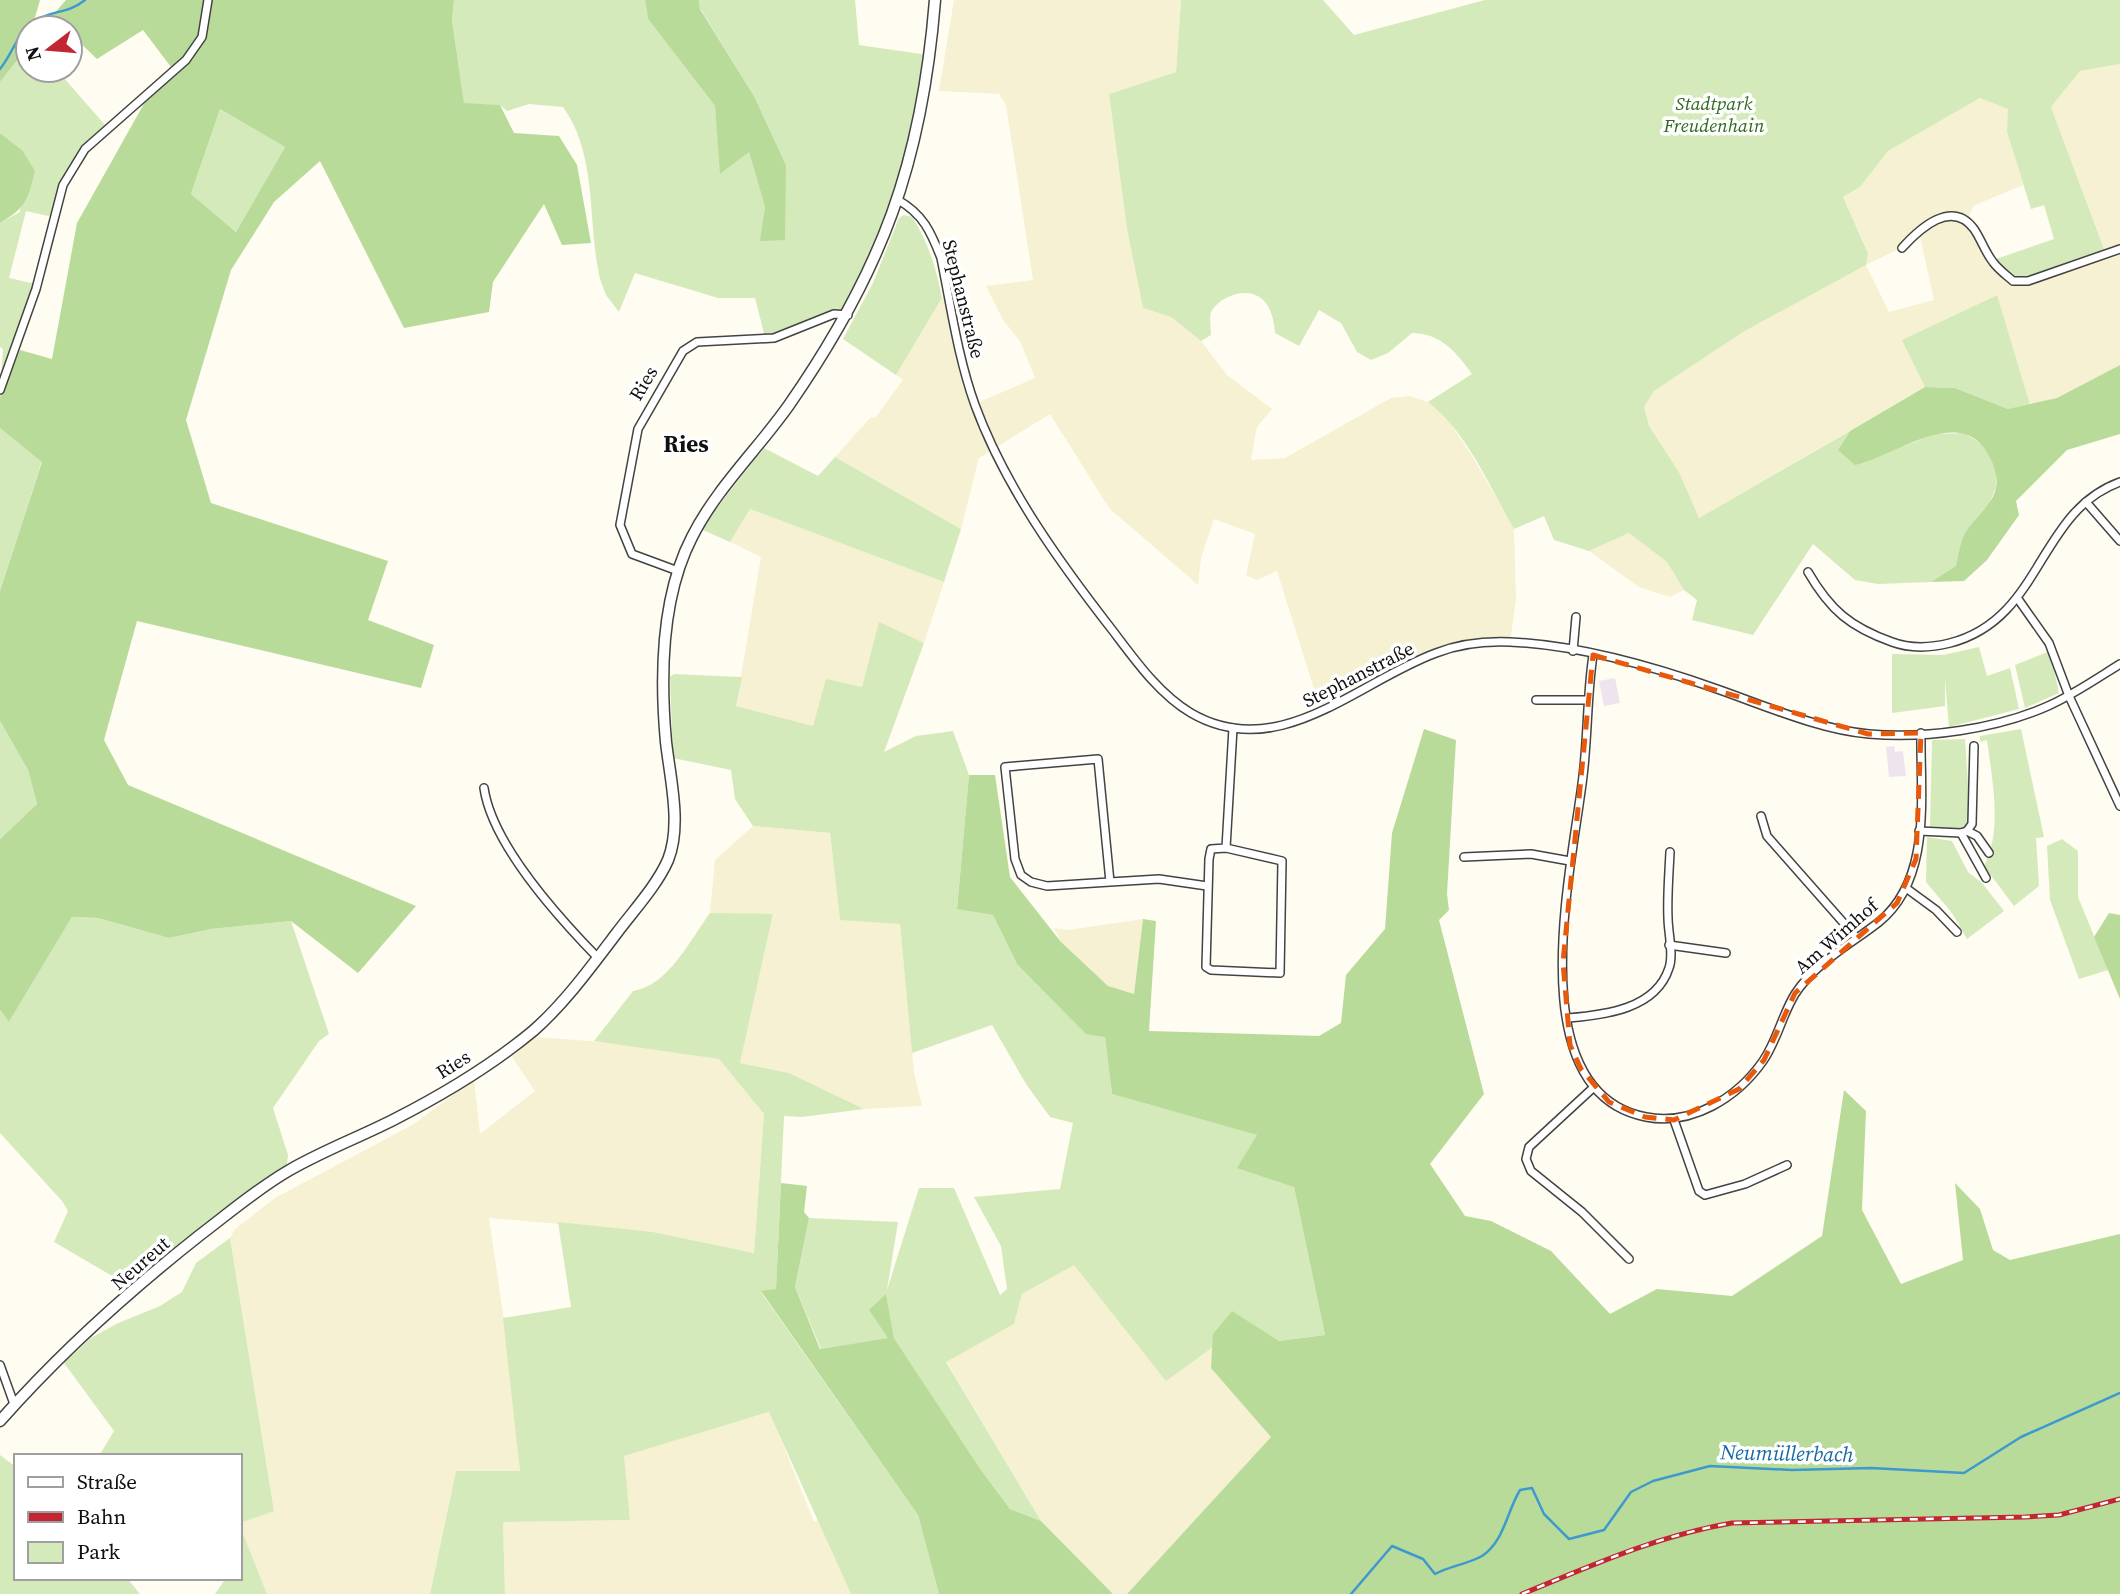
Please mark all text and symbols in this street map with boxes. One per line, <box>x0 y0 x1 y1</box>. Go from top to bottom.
north arrow <box>14 14 84 84</box>
text: N <box>18 43 47 64</box>
park label: Stadtpark Freudenhain <box>1663 90 1765 138</box>
street label: Stephanstraße <box>937 237 991 361</box>
street label: Ries <box>623 361 663 405</box>
district label: Ries <box>663 428 709 460</box>
street label: Stephanstraße <box>1298 635 1418 713</box>
street label: Am Wimhof <box>1789 891 1885 980</box>
street label: Ries <box>431 1043 475 1085</box>
street label: Neureut <box>105 1230 175 1296</box>
water label: Neumüllerbach <box>1719 1437 1854 1469</box>
legend <box>14 1454 242 1580</box>
text: Straße <box>77 1467 137 1496</box>
text: Bahn <box>77 1502 127 1531</box>
text: Park <box>77 1537 121 1566</box>

